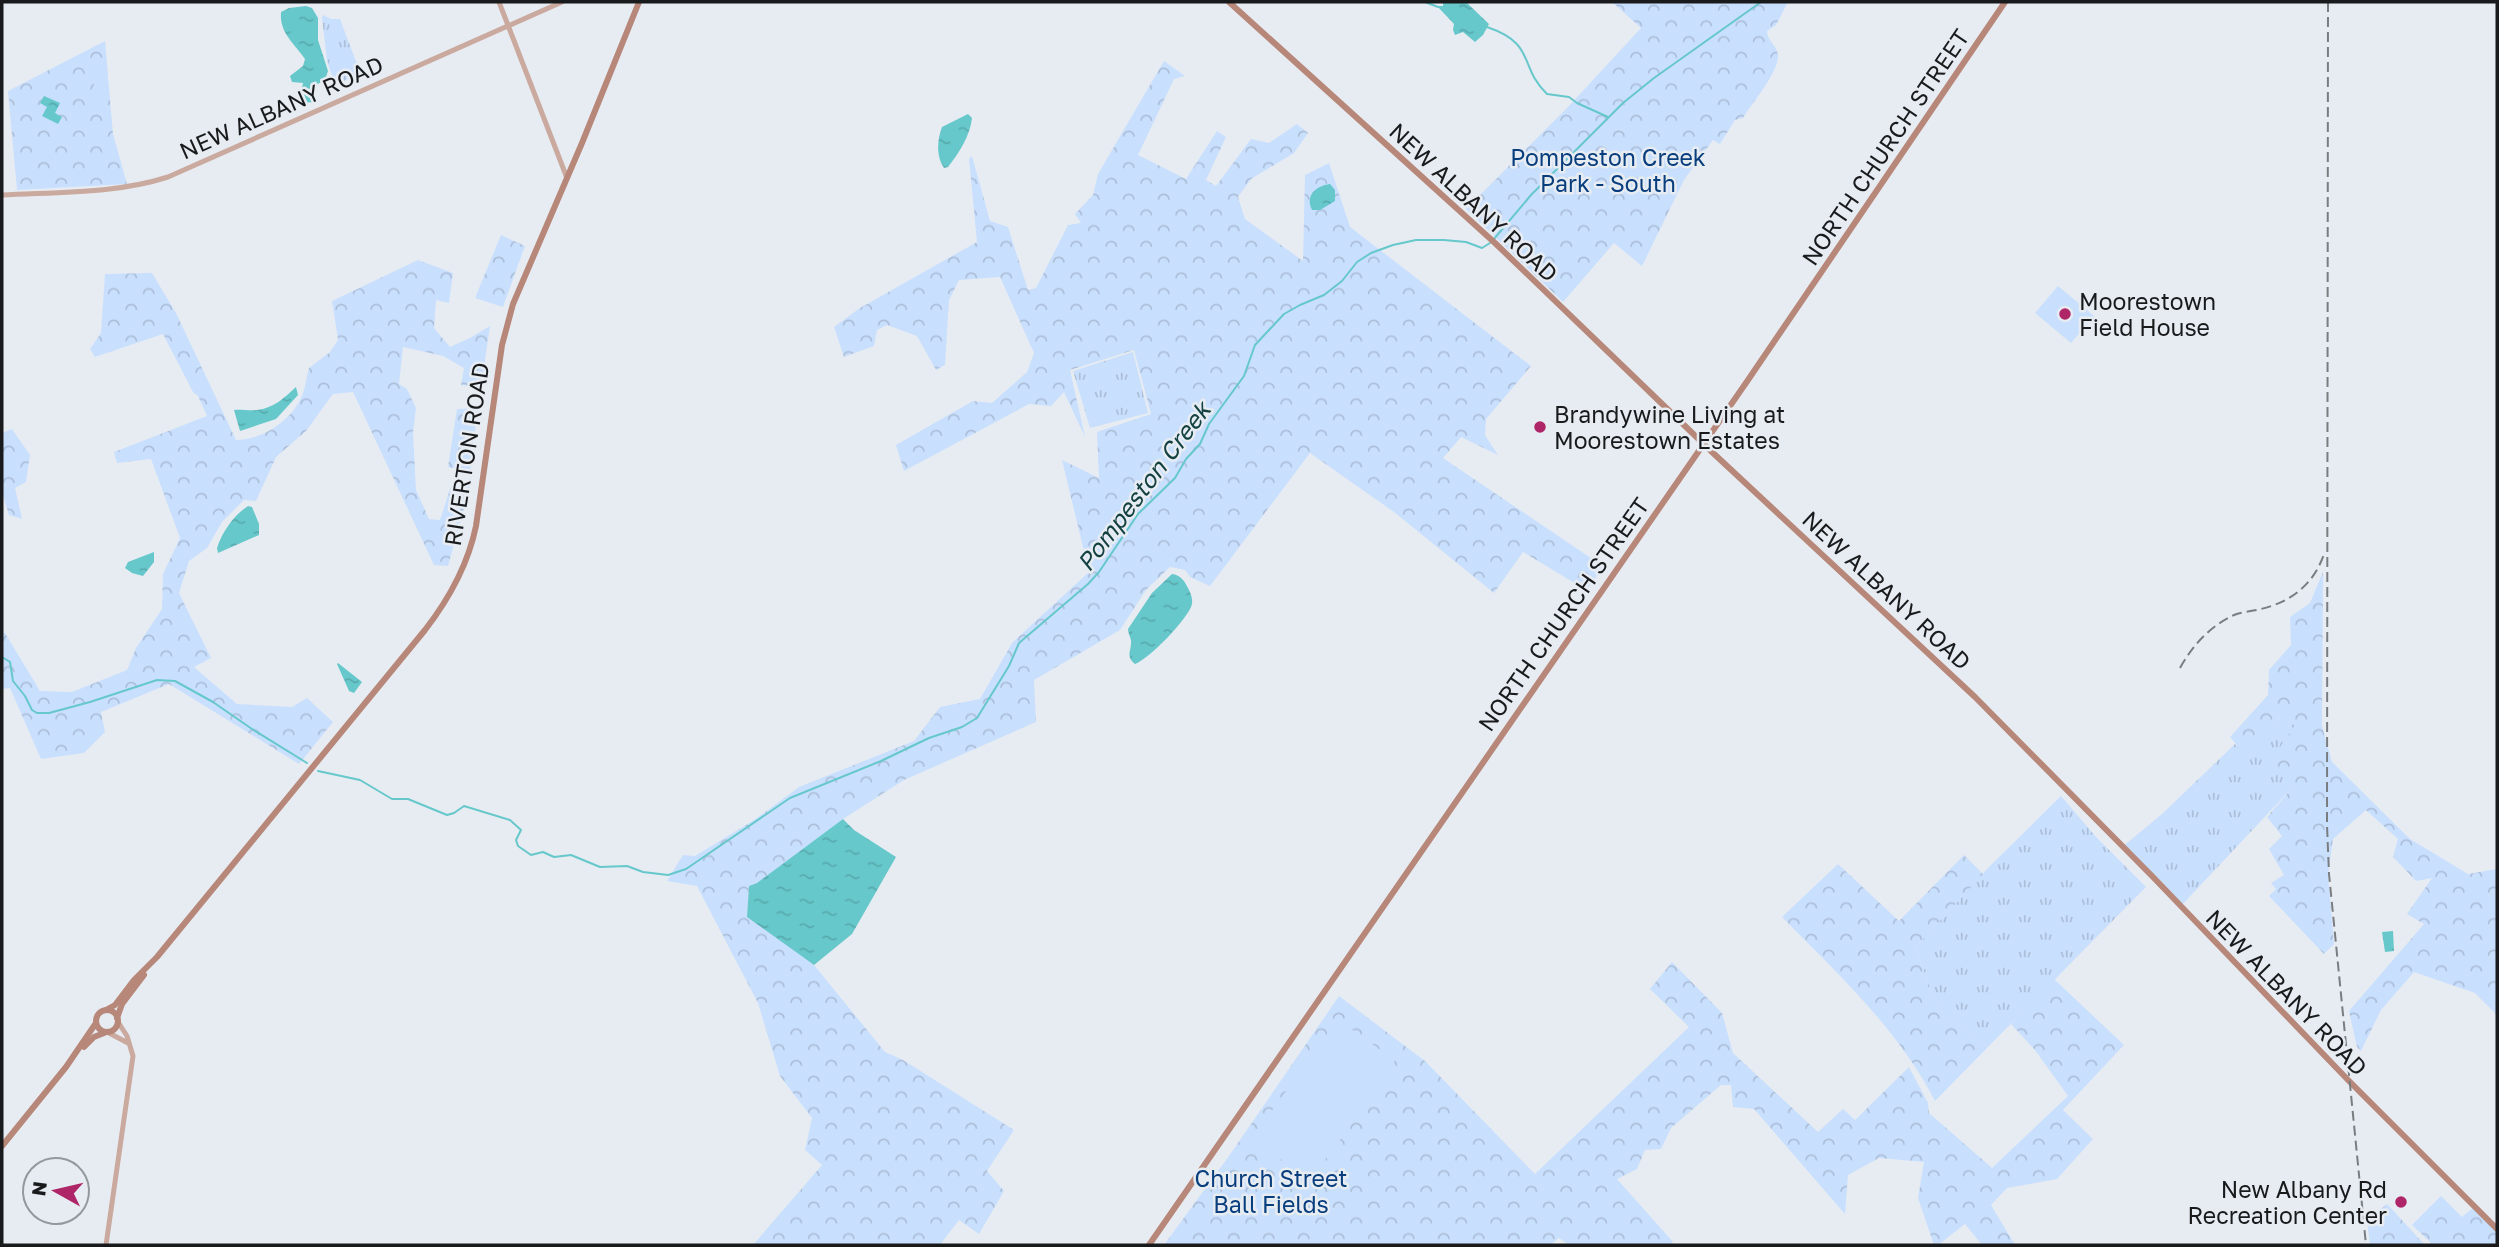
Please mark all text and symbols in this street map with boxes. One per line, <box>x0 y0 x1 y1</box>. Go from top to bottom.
street label: NORTH CHURCH STREET <box>1795 24 1975 270</box>
street label: NEW ALBANY ROAD <box>175 49 387 165</box>
street label: NEW ALBANY ROAD <box>1384 117 1564 287</box>
park label: Pompeston Creek Park - South <box>1510 143 1706 197</box>
place label: Moorestown Field House <box>2079 287 2216 341</box>
marker: Moorestown Field House <box>2057 306 2073 322</box>
street label: RIVERTON ROAD <box>438 360 494 548</box>
water label: Pompeston Creek <box>1070 394 1217 576</box>
place label: Brandywine Living at Moorestown Estates <box>1554 400 1785 454</box>
marker: Brandywine Living at Moorestown Estates <box>1532 419 1548 435</box>
street label: NORTH CHURCH STREET <box>1472 492 1654 736</box>
street label: NEW ALBANY ROAD <box>1797 505 1977 675</box>
street label: NEW ALBANY ROAD <box>2201 903 2373 1081</box>
north arrow <box>21 1156 91 1226</box>
park label: Church Street Ball Fields <box>1195 1164 1347 1218</box>
place label: New Albany Rd Recreation Center <box>2187 1175 2387 1229</box>
text: N <box>26 1180 51 1197</box>
marker: New Albany Rd Recreation Center <box>2393 1194 2409 1210</box>

